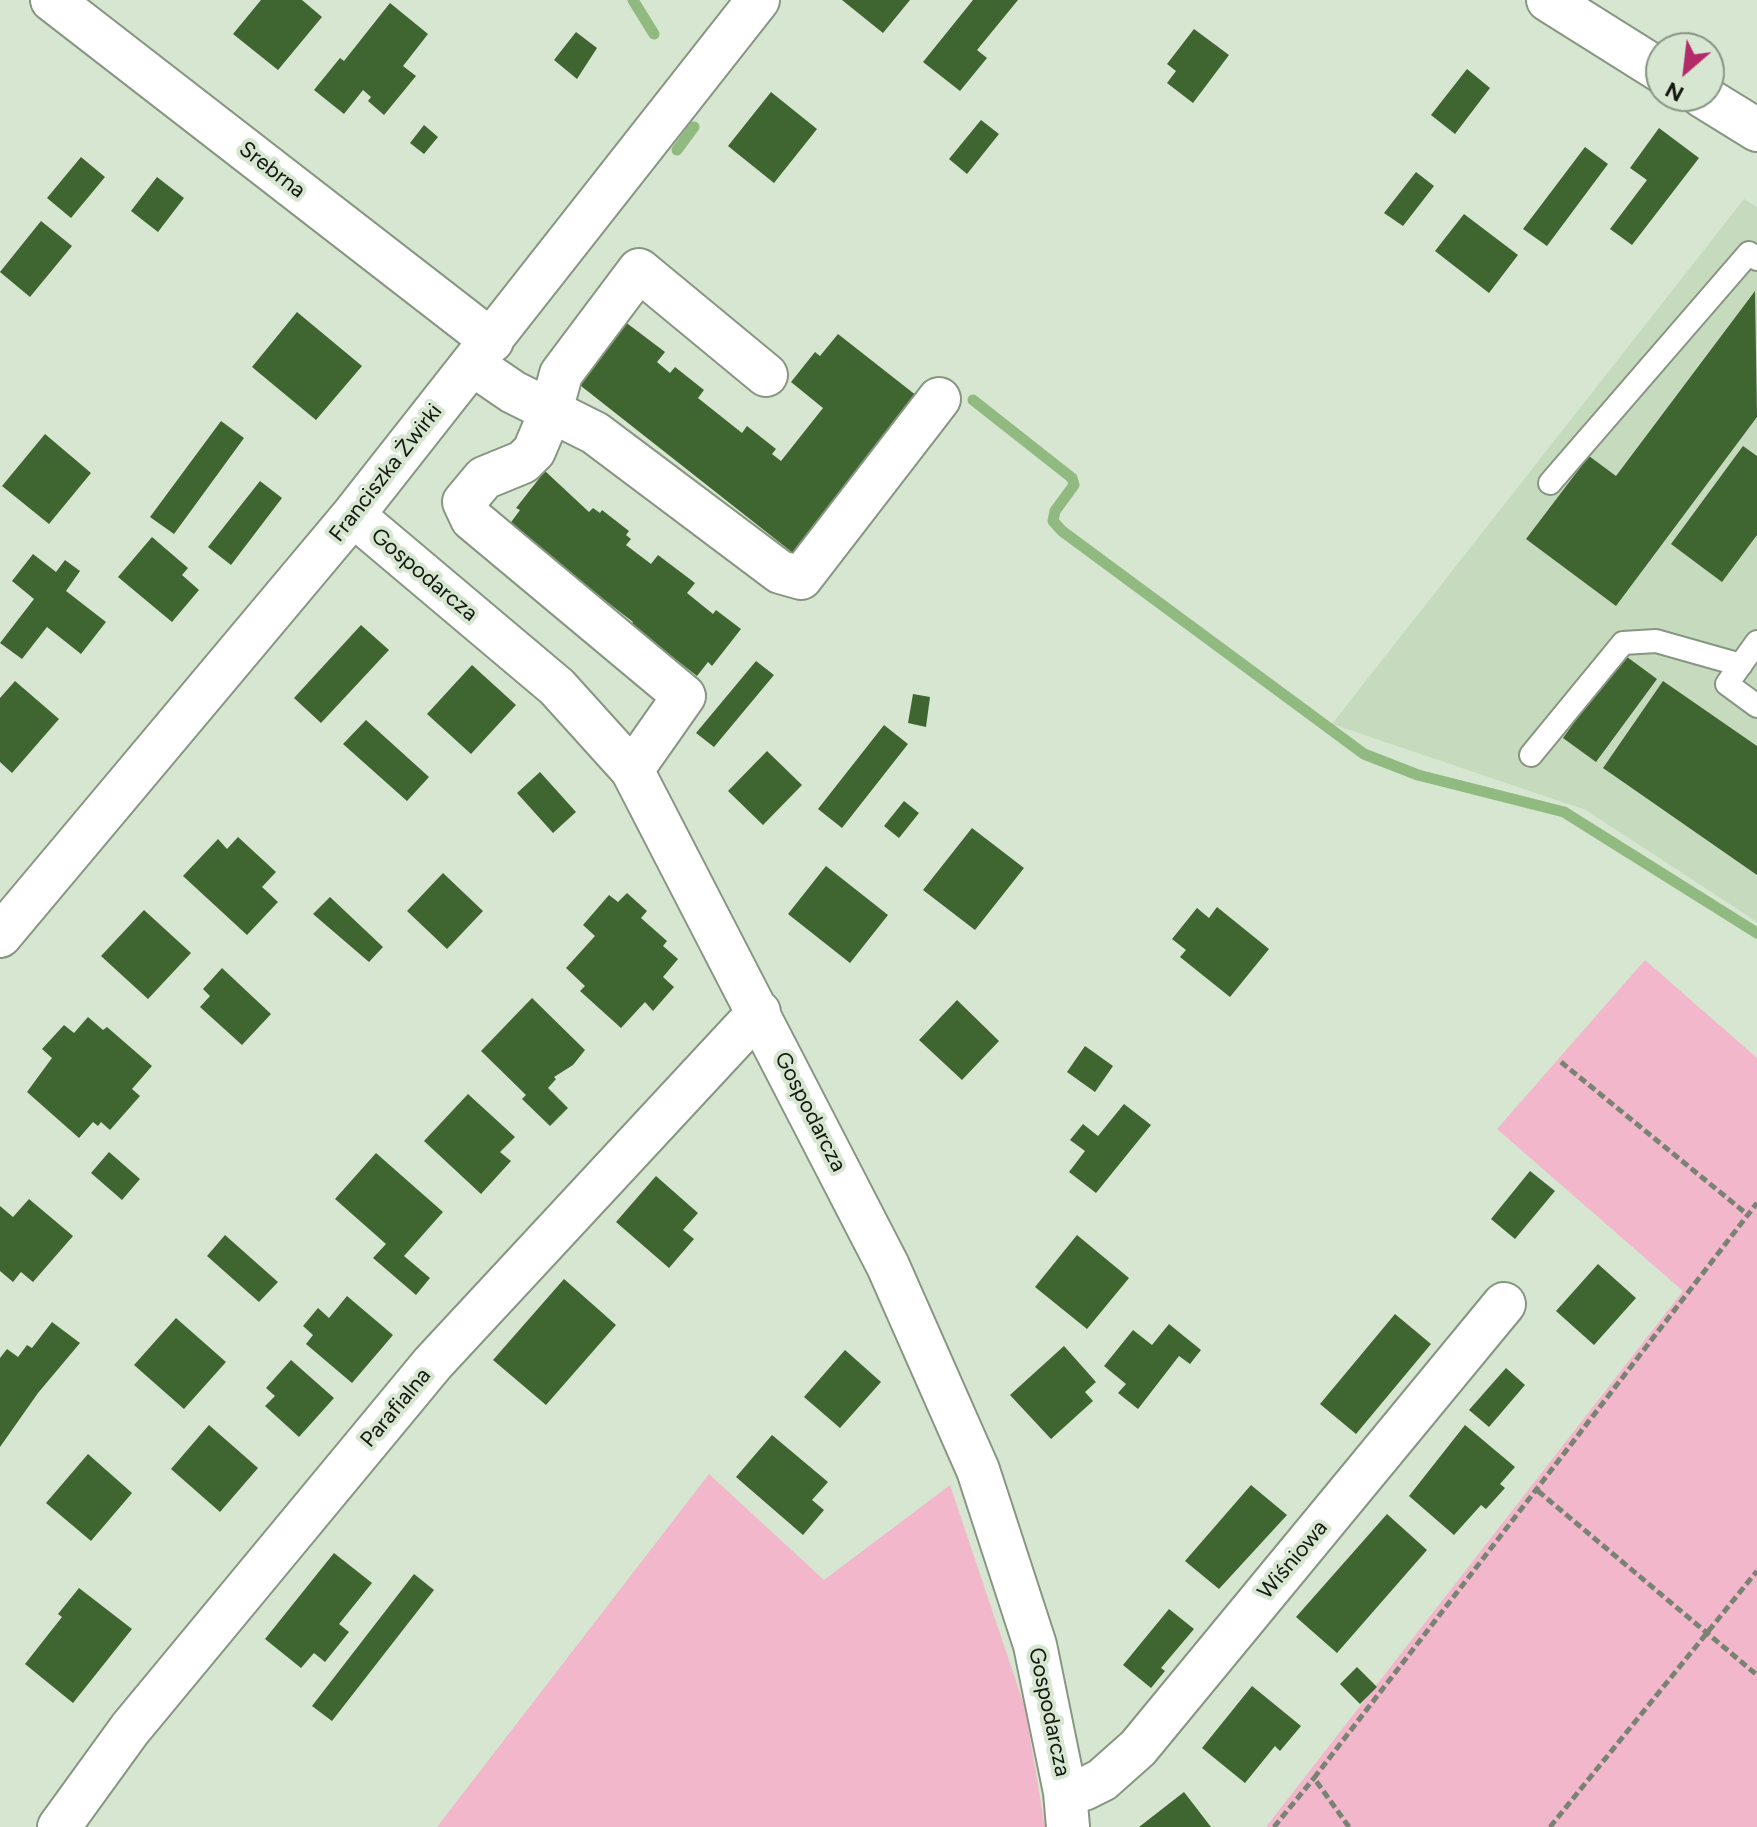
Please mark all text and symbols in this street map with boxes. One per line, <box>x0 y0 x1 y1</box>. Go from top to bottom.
north arrow <box>1645 32 1725 112</box>
text: N <box>1661 76 1688 108</box>
street label: Srebrna <box>234 136 310 204</box>
street label: Franciszka Żwirki <box>324 399 448 547</box>
street label: Gospodarcza <box>365 523 483 627</box>
street label: Gospodarcza <box>769 1048 851 1176</box>
street label: Parafialna <box>355 1363 437 1453</box>
street label: Wiśniowa <box>1252 1515 1334 1605</box>
street label: Gospodarcza <box>1022 1645 1076 1779</box>

